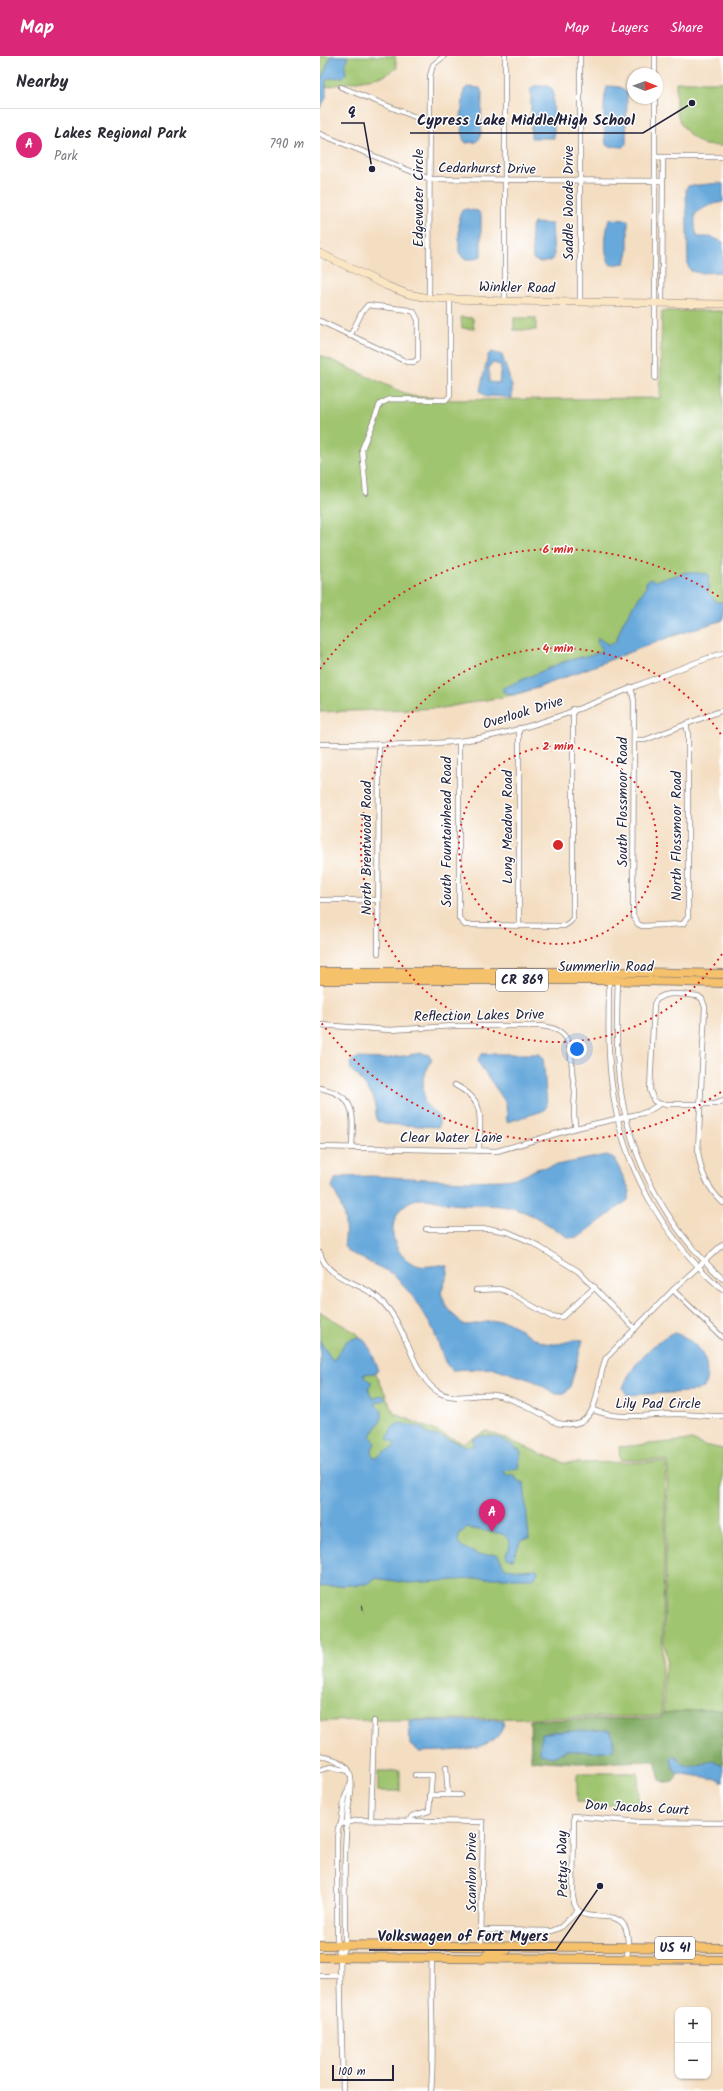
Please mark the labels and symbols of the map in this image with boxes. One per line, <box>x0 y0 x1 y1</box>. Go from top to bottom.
north arrow <box>627 68 663 104</box>
callout: q <box>341 96 364 123</box>
text: q <box>348 98 356 122</box>
callout: Cypress Lake Middle/High School <box>410 106 643 133</box>
text: Cypress Lake Middle/High School <box>417 109 635 133</box>
street label: Saddle Woode Drive <box>558 145 580 261</box>
street label: Edgewater Circle <box>408 148 430 247</box>
street label: Cedarhurst Drive <box>438 157 537 181</box>
street label: Winkler Road <box>479 276 556 300</box>
text: 6 min <box>543 540 574 559</box>
text: 4 min <box>543 639 574 658</box>
street label: Overlook Drive <box>480 690 567 736</box>
street label: South Flossmoor Road <box>612 736 634 867</box>
text: 2 min <box>542 737 574 756</box>
street label: South Fountainhead Road <box>436 756 458 907</box>
street label: Long Meadow Road <box>497 769 519 884</box>
street label: North Flossmoor Road <box>666 770 688 901</box>
street label: North Brentwood Road <box>356 780 378 915</box>
centre of rings <box>551 838 565 852</box>
street label: Summerlin Road <box>558 956 655 978</box>
road number: CR 869 <box>496 969 548 991</box>
street label: Reflection Lakes Drive <box>413 1004 545 1028</box>
your location <box>567 1039 587 1059</box>
street label: Clear Water Lane <box>400 1127 503 1149</box>
street label: Lily Pad Circle <box>615 1393 702 1415</box>
pin: A <box>479 1499 505 1532</box>
street label: Don Jacobs Court <box>584 1794 690 1822</box>
street label: Pettys Way <box>551 1830 575 1898</box>
street label: Scanlon Drive <box>461 1831 483 1912</box>
callout: Volkswagen of Fort Myers <box>369 1923 556 1950</box>
text: Volkswagen of Fort Myers <box>377 1925 549 1949</box>
road number: US 41 <box>655 1937 695 1959</box>
scale bar <box>332 2063 394 2082</box>

